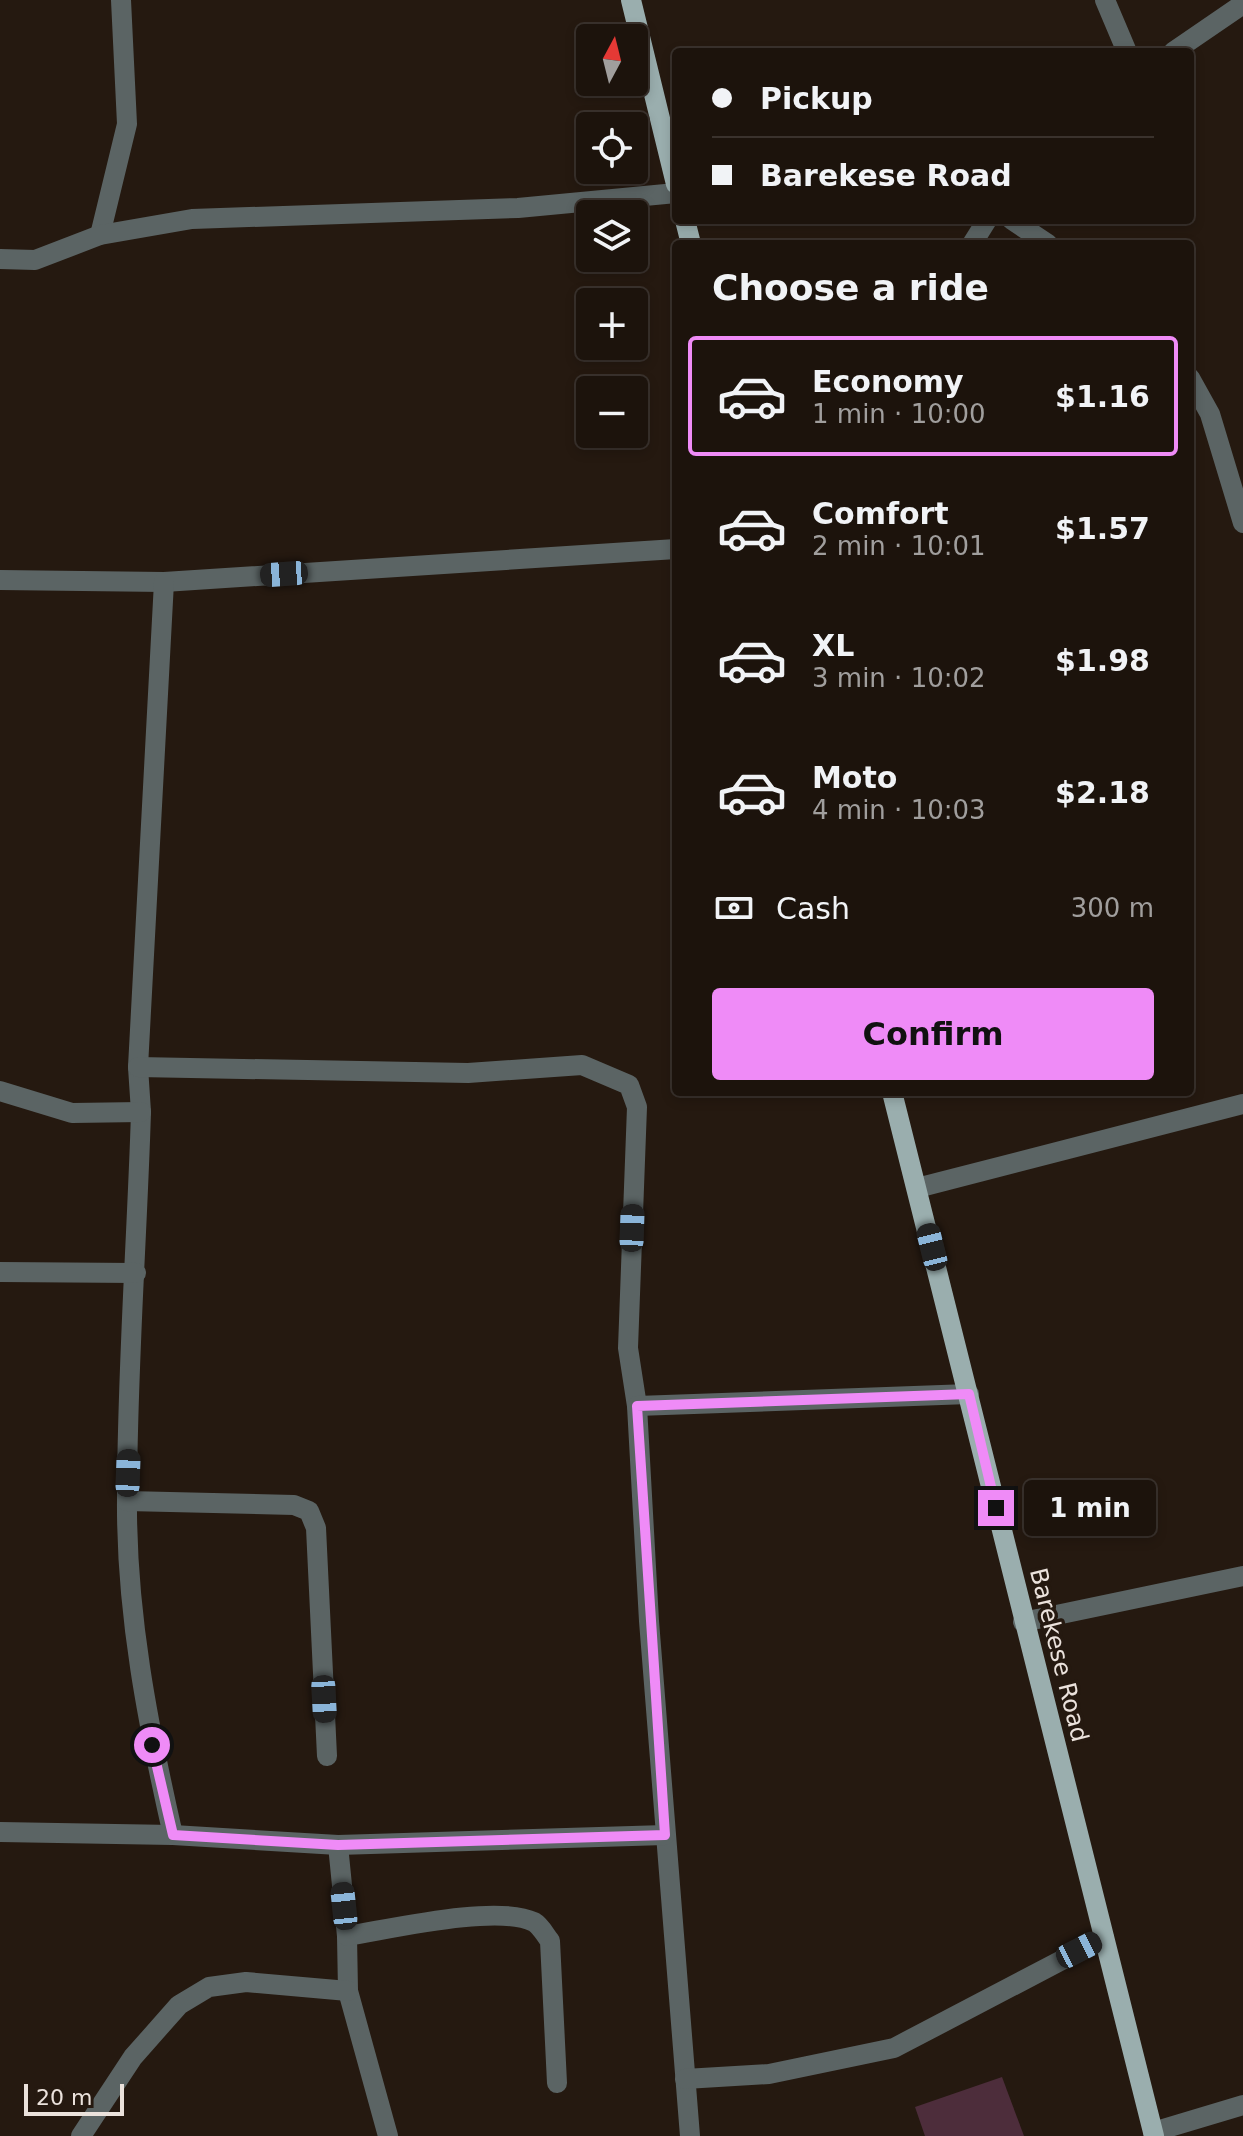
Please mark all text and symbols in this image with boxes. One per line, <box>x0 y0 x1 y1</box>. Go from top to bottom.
north arrow <box>576 24 648 96</box>
map controls <box>576 24 648 448</box>
text: Pickup <box>760 81 873 116</box>
button: locate <box>576 112 648 184</box>
text: Barekese Road <box>760 158 1012 193</box>
button: layers <box>576 200 648 272</box>
text: Choose a ride <box>712 267 989 308</box>
button: + <box>576 288 648 360</box>
icon: car <box>716 360 788 432</box>
text: Economy <box>812 364 964 399</box>
button: − <box>576 376 648 448</box>
text: $1.16 <box>1055 379 1150 414</box>
text: 1 min · 10:00 <box>812 399 986 429</box>
icon: car <box>716 492 788 564</box>
text: Comfort <box>812 496 949 531</box>
text: $1.57 <box>1055 511 1150 546</box>
text: 2 min · 10:01 <box>812 531 986 561</box>
car <box>259 560 309 588</box>
icon: car <box>716 624 788 696</box>
text: XL <box>812 628 854 663</box>
text: $1.98 <box>1055 643 1150 678</box>
text: 3 min · 10:02 <box>812 663 986 693</box>
icon: car <box>716 756 788 828</box>
text: Moto <box>812 760 897 795</box>
text: $2.18 <box>1055 775 1150 810</box>
text: 4 min · 10:03 <box>812 795 986 825</box>
icon: cash <box>712 886 756 930</box>
text: Cash <box>776 891 850 926</box>
text: 300 m <box>1071 893 1154 923</box>
button: Confirm <box>712 988 1154 1080</box>
car <box>619 1204 645 1252</box>
car <box>915 1221 949 1273</box>
car <box>115 1449 141 1497</box>
callout: 1 min <box>1024 1480 1156 1536</box>
route end <box>978 1490 1014 1526</box>
text: 1 min <box>1049 1493 1131 1523</box>
street label: Barekese Road <box>1024 1565 1094 1745</box>
car <box>311 1674 337 1724</box>
route start <box>134 1727 170 1763</box>
car <box>330 1881 358 1931</box>
car <box>1052 1928 1106 1972</box>
scale bar <box>24 2080 124 2116</box>
text: 20 m <box>36 2085 92 2110</box>

